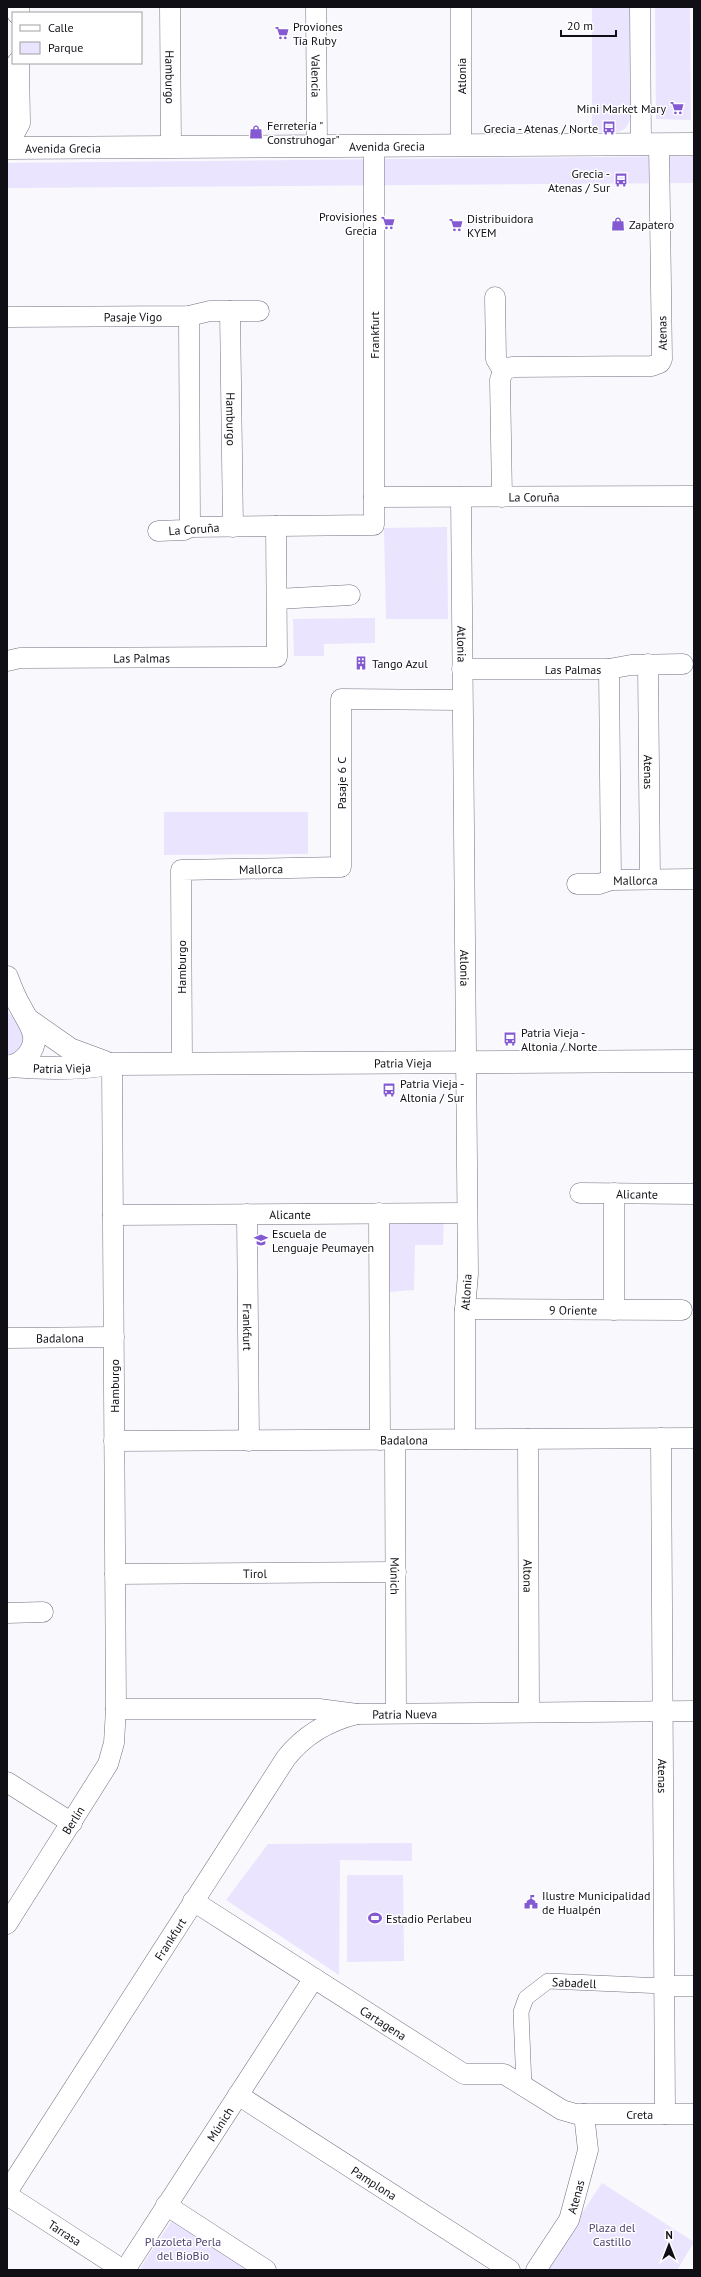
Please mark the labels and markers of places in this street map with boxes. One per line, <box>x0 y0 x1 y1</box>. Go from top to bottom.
place label: Proviones Tía Ruby <box>293 19 343 48</box>
supermarket icon: Proviones Tía Ruby <box>274 25 290 41</box>
supermarket icon: Mini Market Mary <box>669 100 685 116</box>
place label: Mini Market Mary <box>577 101 666 116</box>
place label: Ferretería " Construhogar" <box>267 118 340 147</box>
bus stop icon: Grecia - Atenas / Norte <box>601 120 617 136</box>
place label: Grecia - Atenas / Norte <box>484 121 598 136</box>
shop icon: Ferretería " Construhogar" <box>248 124 264 140</box>
place label: Grecia - Atenas / Sur <box>548 166 610 195</box>
bus stop icon: Grecia - Atenas / Sur <box>613 172 629 188</box>
place label: Provisiones Grecia <box>319 209 377 238</box>
place label: Distribuidora KYEM <box>467 211 534 240</box>
supermarket icon: Provisiones Grecia <box>380 215 396 231</box>
shop icon: Zapatero <box>610 216 626 232</box>
supermarket icon: Distribuidora KYEM <box>448 217 464 233</box>
place label: Zapatero <box>629 217 674 232</box>
building icon: Tango Azul <box>353 655 369 671</box>
place label: Tango Azul <box>372 656 428 671</box>
place label: Patria Vieja - Altonia / Norte <box>521 1025 597 1054</box>
bus stop icon: Patria Vieja - Altonia / Norte <box>502 1031 518 1047</box>
place label: Patria Vieja - Altonia / Sur <box>400 1076 464 1105</box>
bus stop icon: Patria Vieja - Altonia / Sur <box>381 1082 397 1098</box>
place label: Escuela de Lenguaje Peumayen <box>272 1226 374 1255</box>
school or university icon: Escuela de Lenguaje Peumayen <box>253 1232 269 1248</box>
place label: Ilustre Municipalidad de Hualpén <box>542 1888 650 1917</box>
public building icon: Ilustre Municipalidad de Hualpén <box>523 1894 539 1910</box>
sports icon: Estadio Perlabeu <box>367 1910 383 1926</box>
place label: Estadio Perlabeu <box>386 1911 472 1926</box>

